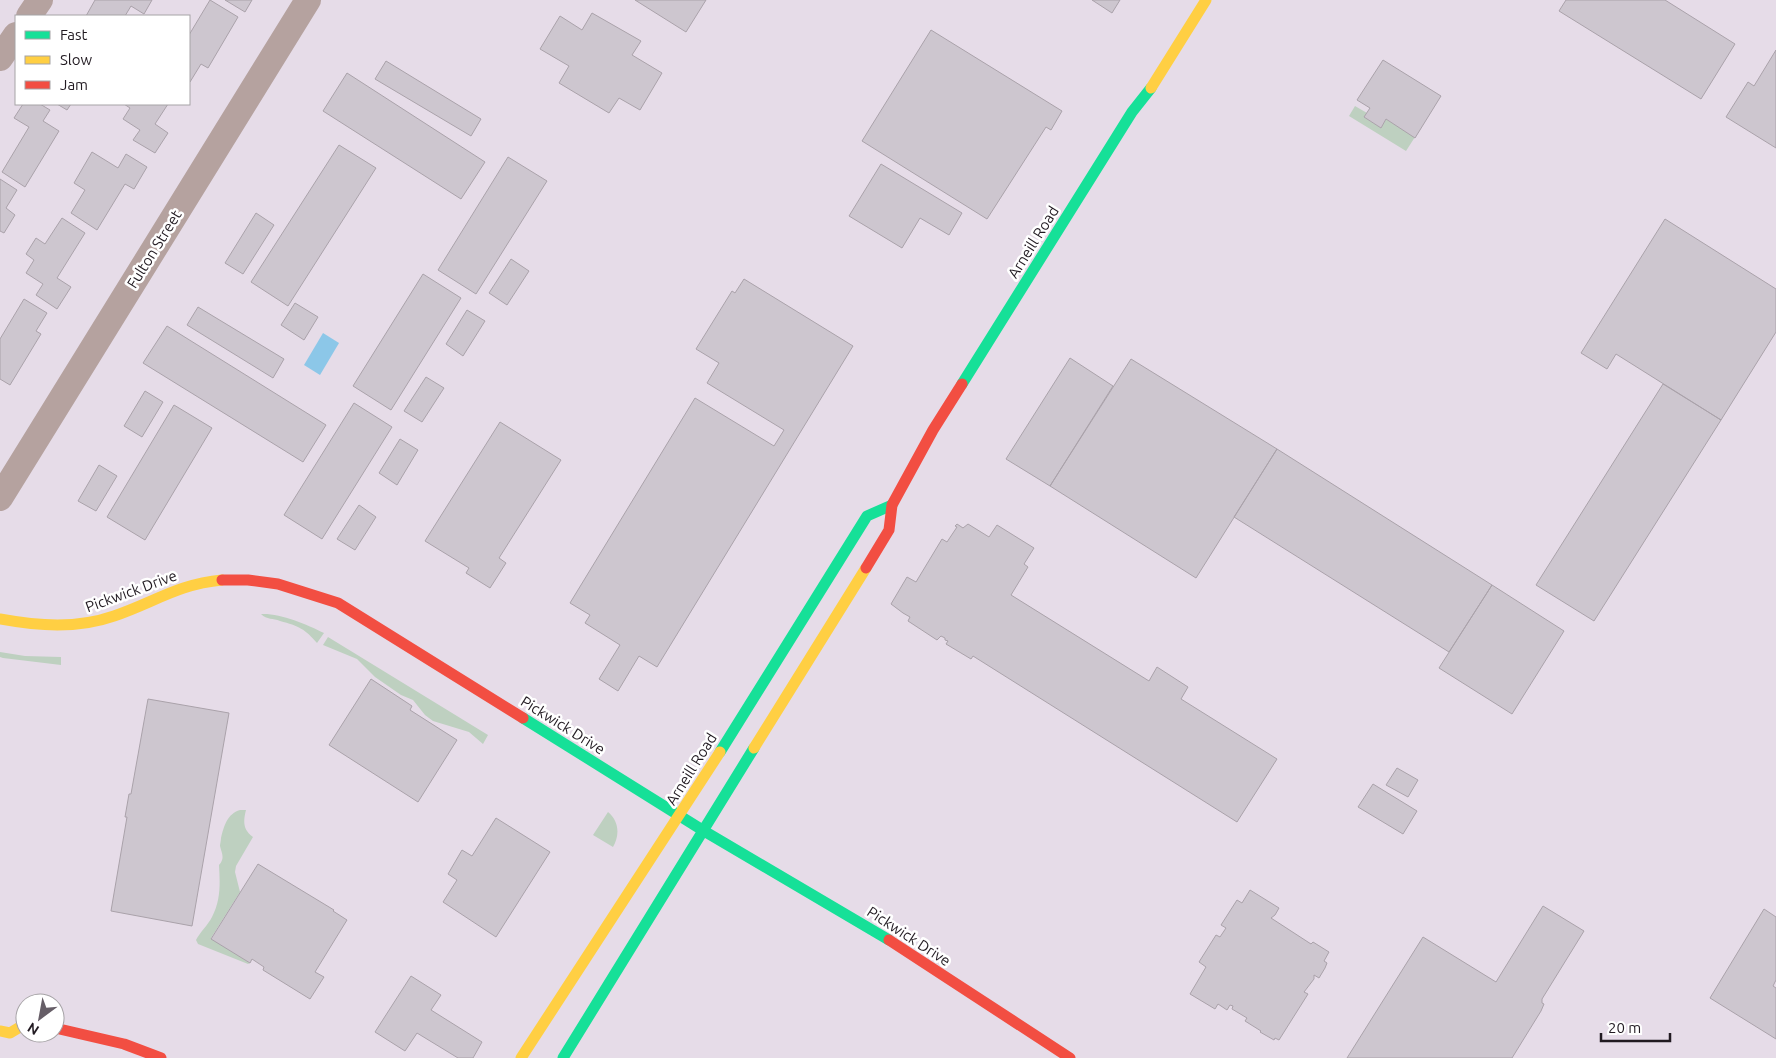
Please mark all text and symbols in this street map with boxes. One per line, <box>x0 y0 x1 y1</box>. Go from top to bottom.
legend <box>15 15 190 105</box>
text: Fast <box>60 26 88 43</box>
text: Slow <box>60 51 93 68</box>
text: Jam <box>60 76 88 93</box>
street label: Arneill Road <box>1004 203 1062 281</box>
street label: Fulton Street <box>123 207 185 291</box>
street label: Pickwick Drive <box>83 567 179 615</box>
street label: Pickwick Drive <box>518 692 608 758</box>
street label: Arneill Road <box>662 730 720 808</box>
street label: Pickwick Drive <box>864 903 954 969</box>
north arrow <box>15 993 65 1043</box>
scale bar <box>1601 1010 1670 1042</box>
text: N <box>24 1019 42 1039</box>
text: 20 m <box>1608 1019 1641 1036</box>

